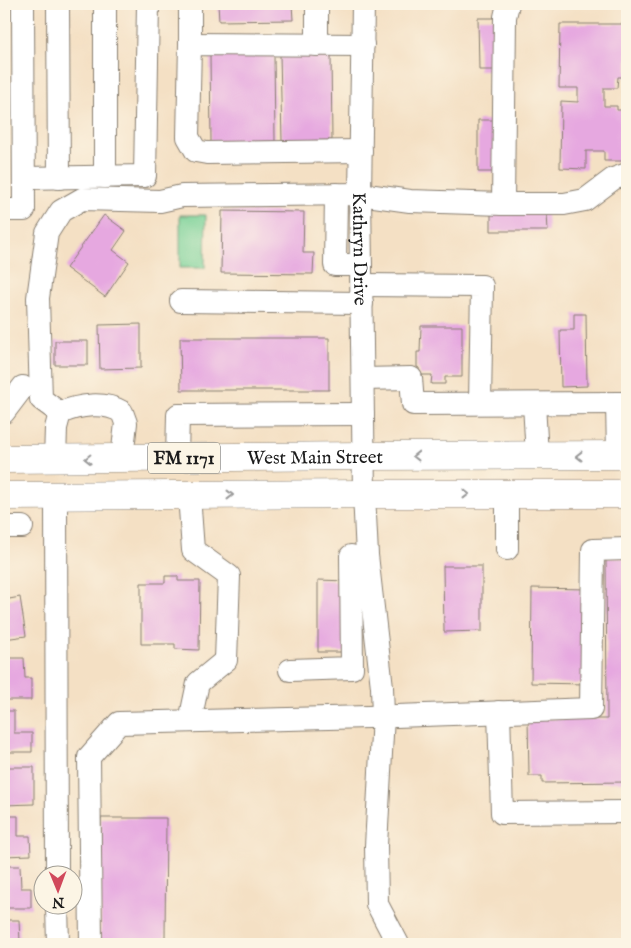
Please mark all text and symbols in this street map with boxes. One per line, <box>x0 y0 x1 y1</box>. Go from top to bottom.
street label: Kathryn Drive <box>346 192 371 306</box>
road number: FM 1171 <box>148 442 220 473</box>
street label: West Main Street <box>247 446 384 471</box>
one-way arrow <box>412 451 420 461</box>
one-way arrow <box>574 451 582 461</box>
one-way arrow <box>83 453 91 464</box>
one-way arrow <box>462 489 470 499</box>
one-way arrow <box>226 490 234 500</box>
north arrow <box>32 866 82 916</box>
text: N <box>52 893 65 911</box>

